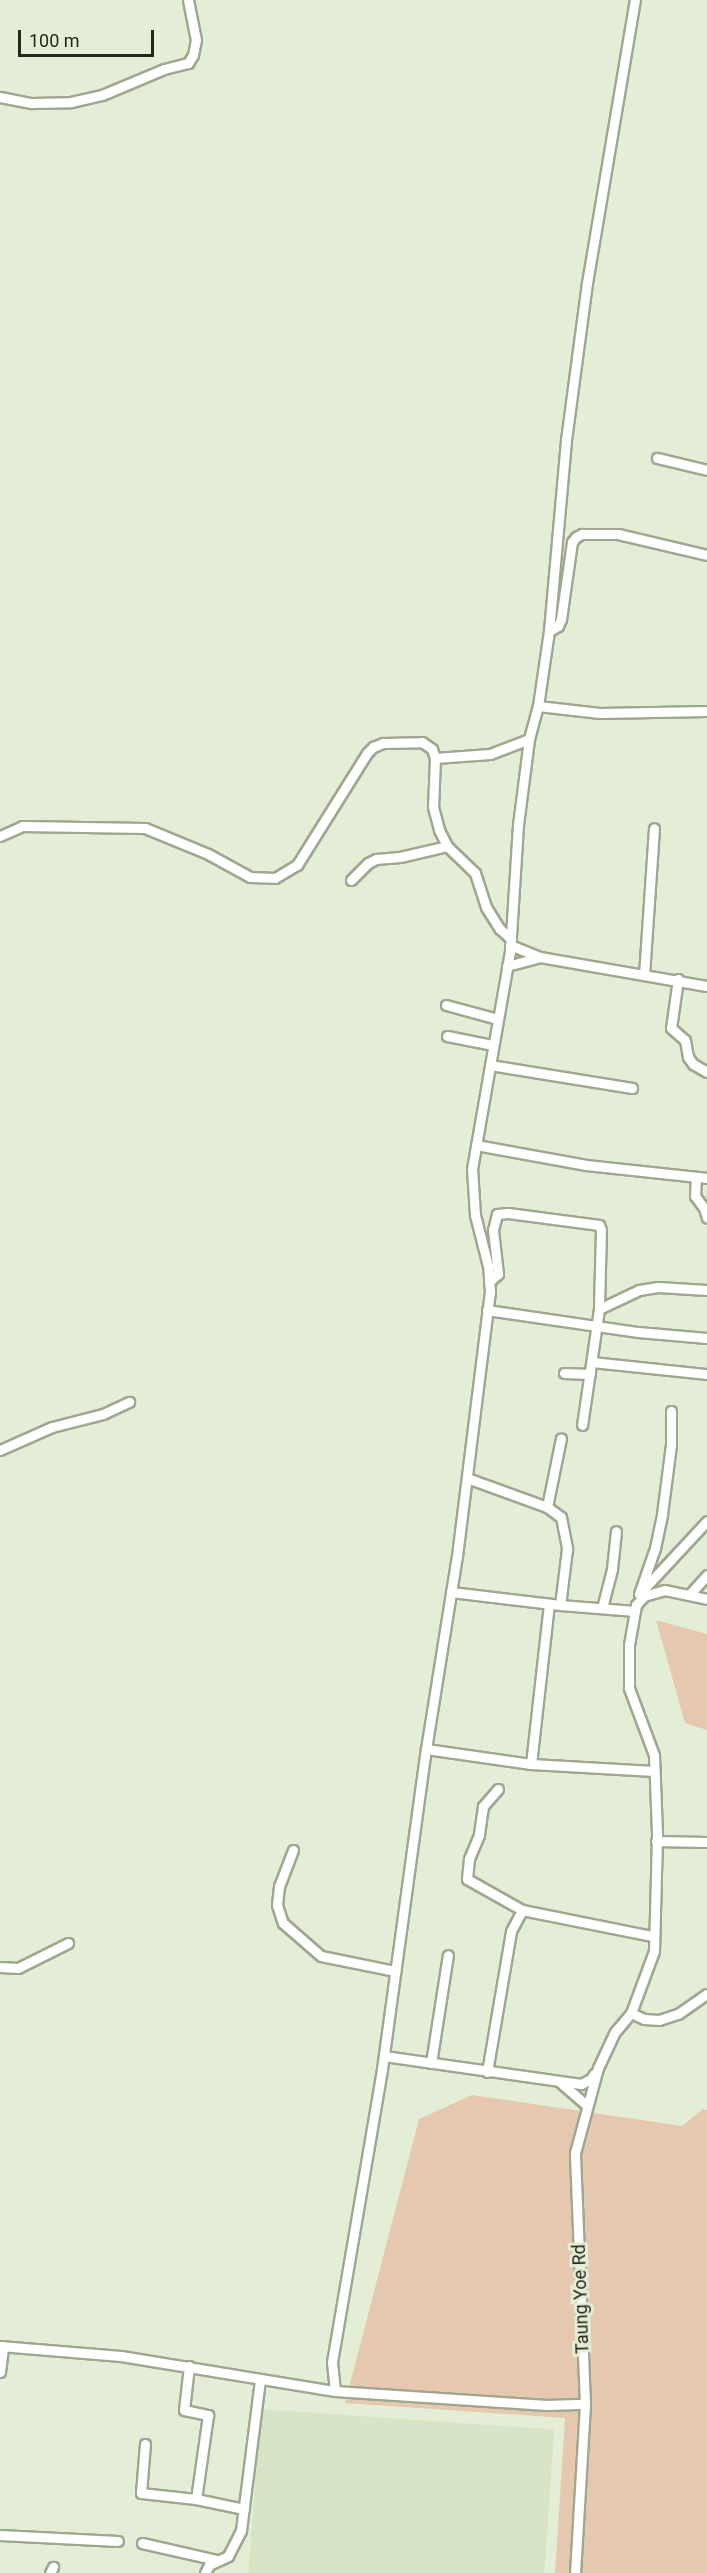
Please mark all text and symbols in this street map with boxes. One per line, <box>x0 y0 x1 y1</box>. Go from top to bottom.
scale bar <box>21 18 158 56</box>
text: 100 m <box>29 30 80 51</box>
street label: Taung Yoe Rd <box>568 2244 594 2354</box>

